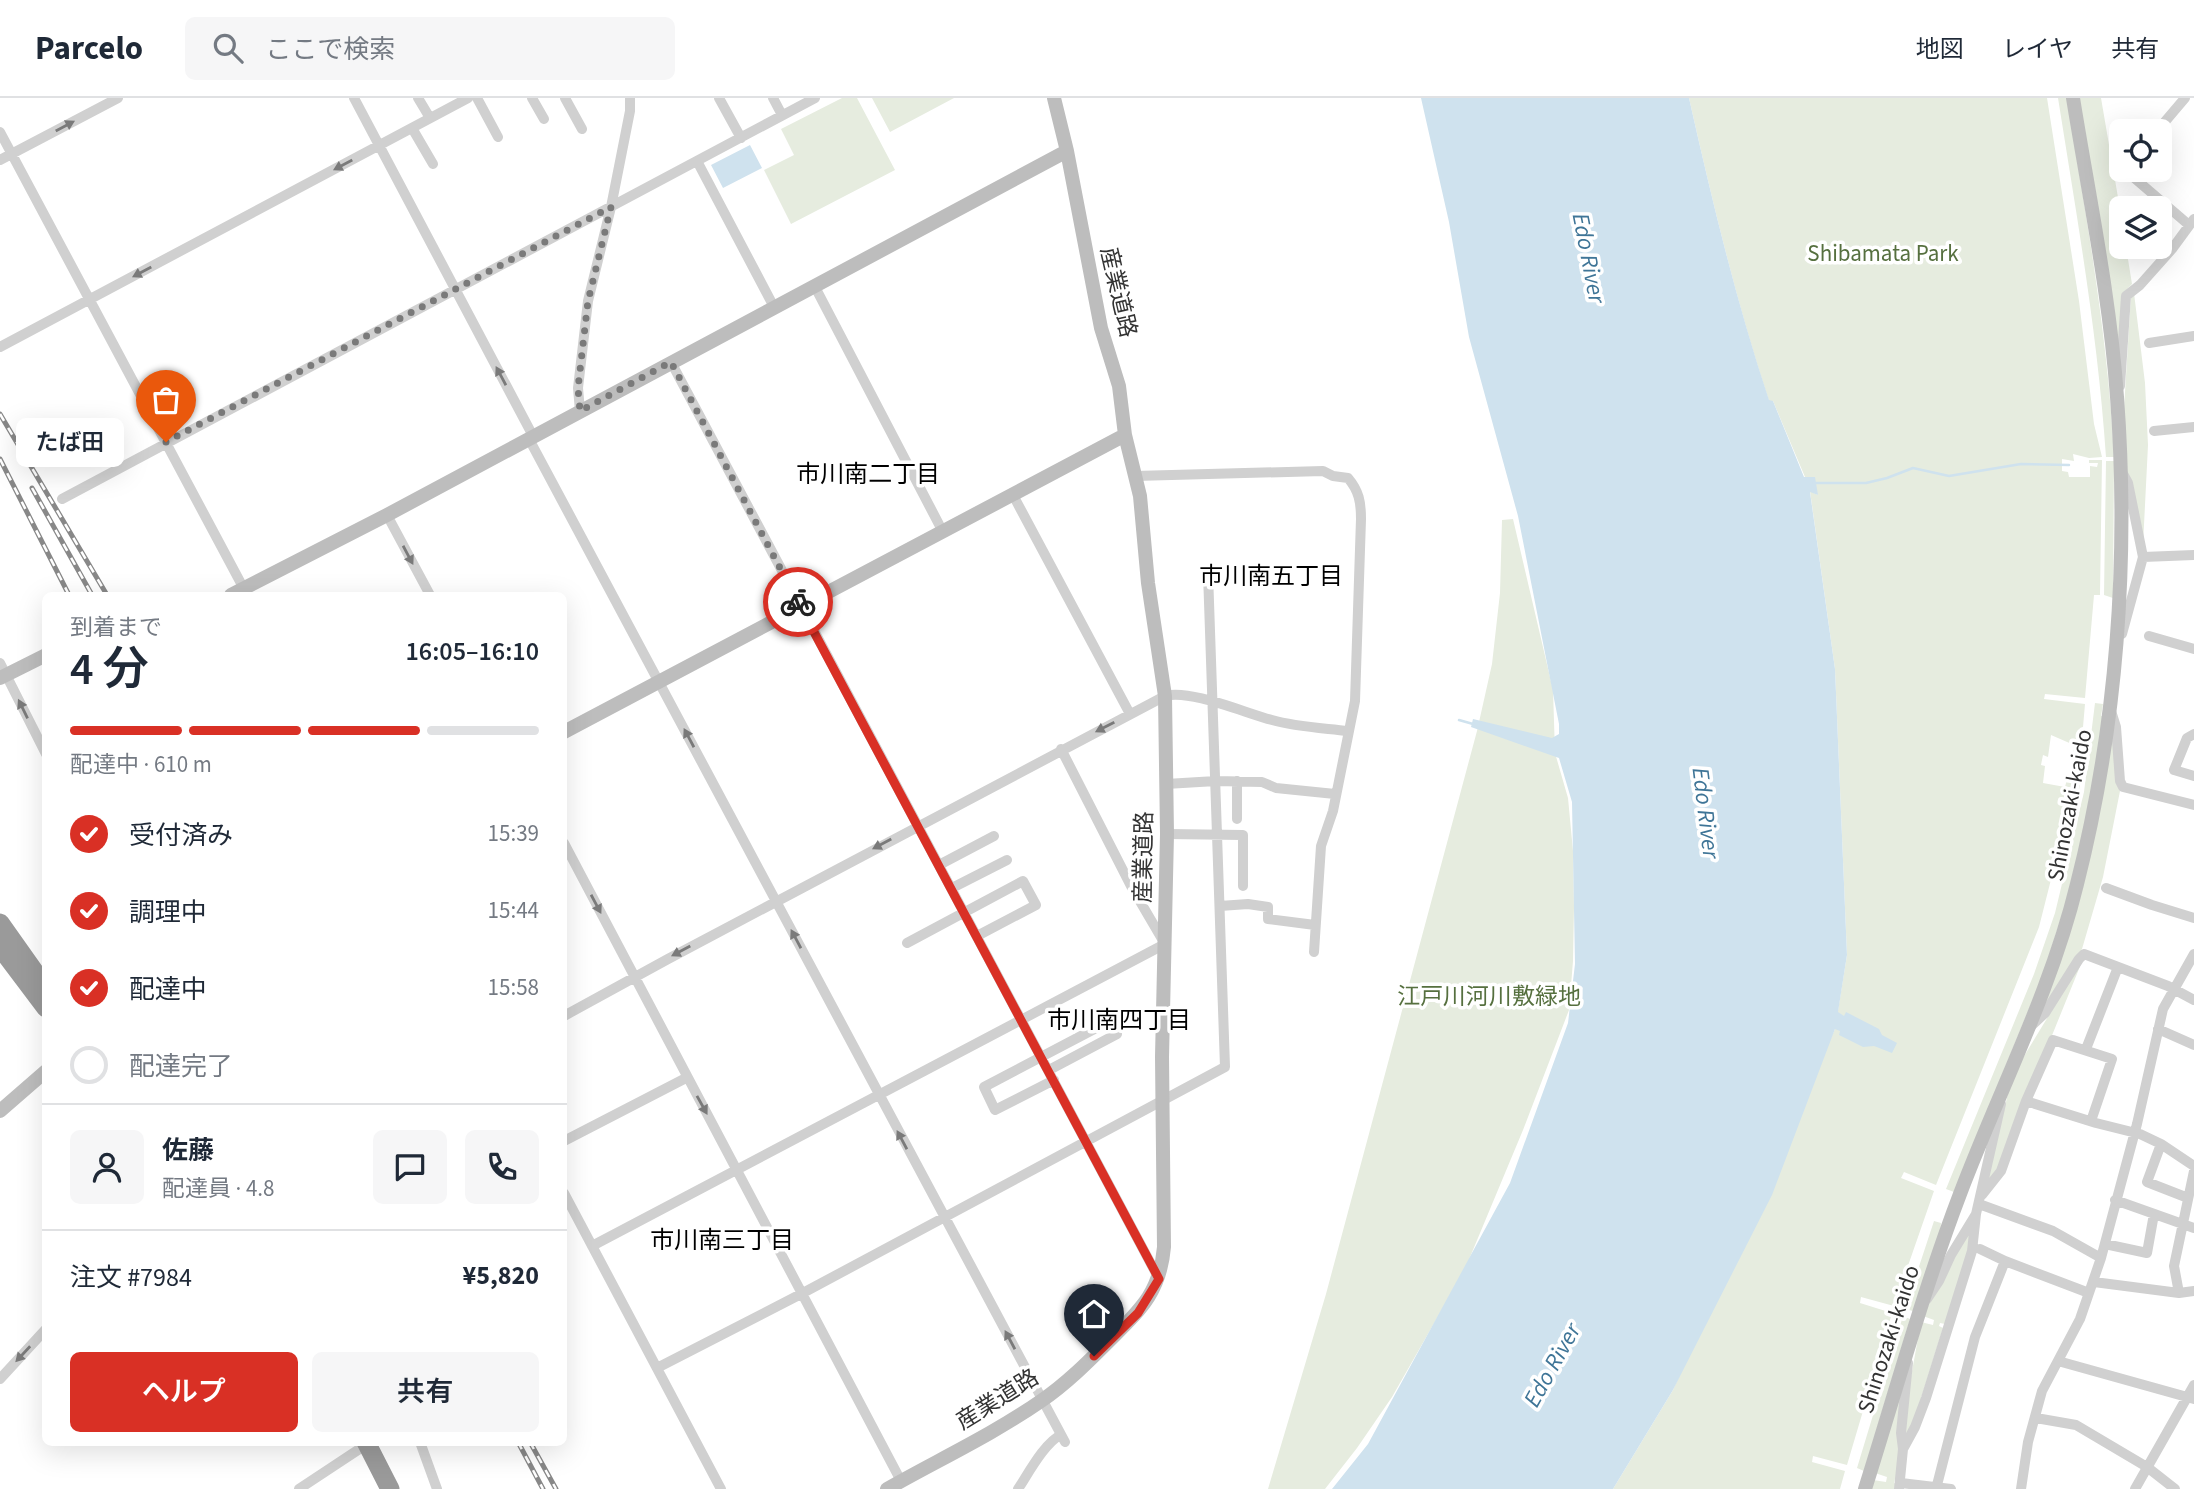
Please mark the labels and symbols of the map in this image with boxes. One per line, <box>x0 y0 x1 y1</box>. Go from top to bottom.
one-way arrow <box>55 120 74 132</box>
one-way arrow <box>333 159 353 171</box>
water label: Edo River <box>1563 210 1615 308</box>
park label: Shibamata Park <box>1807 237 1959 270</box>
street label: 産業道路 <box>1092 244 1145 341</box>
one-way arrow <box>132 266 152 278</box>
one-way arrow <box>496 366 507 386</box>
pin <box>136 370 196 442</box>
callout: たば田 <box>16 418 124 466</box>
district label: 市川南二丁目 <box>796 457 940 492</box>
one-way arrow <box>402 545 414 565</box>
district label: 市川南五丁目 <box>1199 559 1343 594</box>
courier <box>763 567 833 637</box>
one-way arrow <box>17 699 29 719</box>
one-way arrow <box>1094 720 1114 732</box>
street label: Shinozaki-kaido <box>2039 726 2100 884</box>
one-way arrow <box>683 728 695 748</box>
water label: Edo River <box>1683 766 1729 862</box>
street label: 産業道路 <box>1126 811 1161 903</box>
one-way arrow <box>872 839 892 850</box>
one-way arrow <box>589 894 601 914</box>
one-way arrow <box>790 929 802 948</box>
one-way arrow <box>671 946 691 957</box>
park label: 江戸川河川敷緑地 <box>1397 980 1581 1013</box>
district label: 市川南四丁目 <box>1047 1003 1191 1038</box>
one-way arrow <box>695 1095 708 1114</box>
one-way arrow <box>897 1130 908 1150</box>
district label: 市川南三丁目 <box>650 1223 794 1258</box>
street label: Shinozaki-kaido <box>1849 1261 1928 1418</box>
pin <box>1064 1284 1124 1356</box>
water label: Edo River <box>1515 1315 1591 1414</box>
one-way arrow <box>1004 1330 1016 1350</box>
one-way arrow <box>15 1345 31 1362</box>
street label: 産業道路 <box>950 1361 1045 1438</box>

